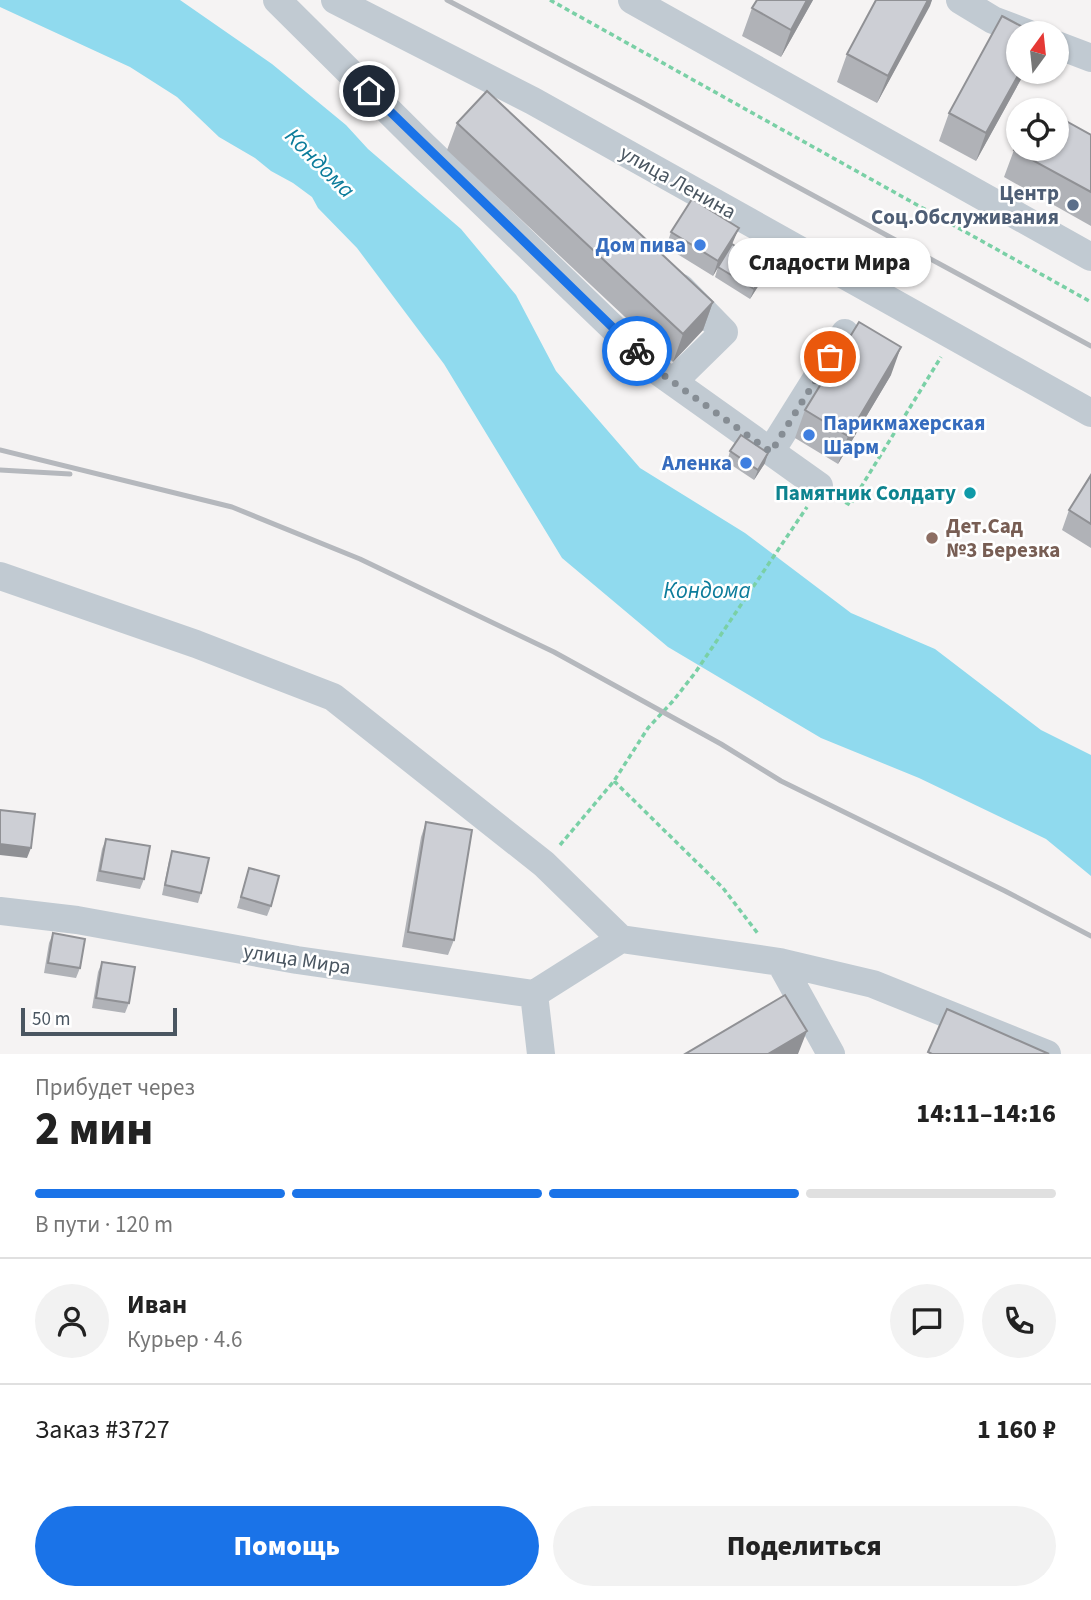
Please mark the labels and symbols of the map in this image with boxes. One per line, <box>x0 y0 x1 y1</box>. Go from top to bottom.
north arrow <box>1006 21 1069 84</box>
pin <box>339 61 399 121</box>
water label: Кондома <box>277 120 363 206</box>
street label: улица Ленина <box>614 138 742 226</box>
place label: Центр Соц.Обслуживания <box>871 178 1059 232</box>
marker: Центр Соц.Обслуживания <box>1065 197 1081 213</box>
place label: Дом пива <box>595 230 686 260</box>
marker: Дом пива <box>692 237 708 253</box>
callout: Сладости Мира <box>728 238 931 287</box>
courier <box>602 316 672 386</box>
pin <box>800 327 860 387</box>
place label: Парикмахерская Шарм <box>823 408 985 462</box>
marker: Парикмахерская Шарм <box>801 427 817 443</box>
place label: Аленка <box>661 448 732 478</box>
marker: Аленка <box>738 455 754 471</box>
place label: Памятник Солдату <box>775 478 956 508</box>
marker: Памятник Солдату <box>962 485 978 501</box>
place label: Дет.Сад №3 Березка <box>946 511 1060 565</box>
marker: Дет.Сад №3 Березка <box>924 530 940 546</box>
water label: Кондома <box>663 574 751 607</box>
street label: улица Мира <box>241 936 353 982</box>
scale bar <box>21 1005 177 1037</box>

